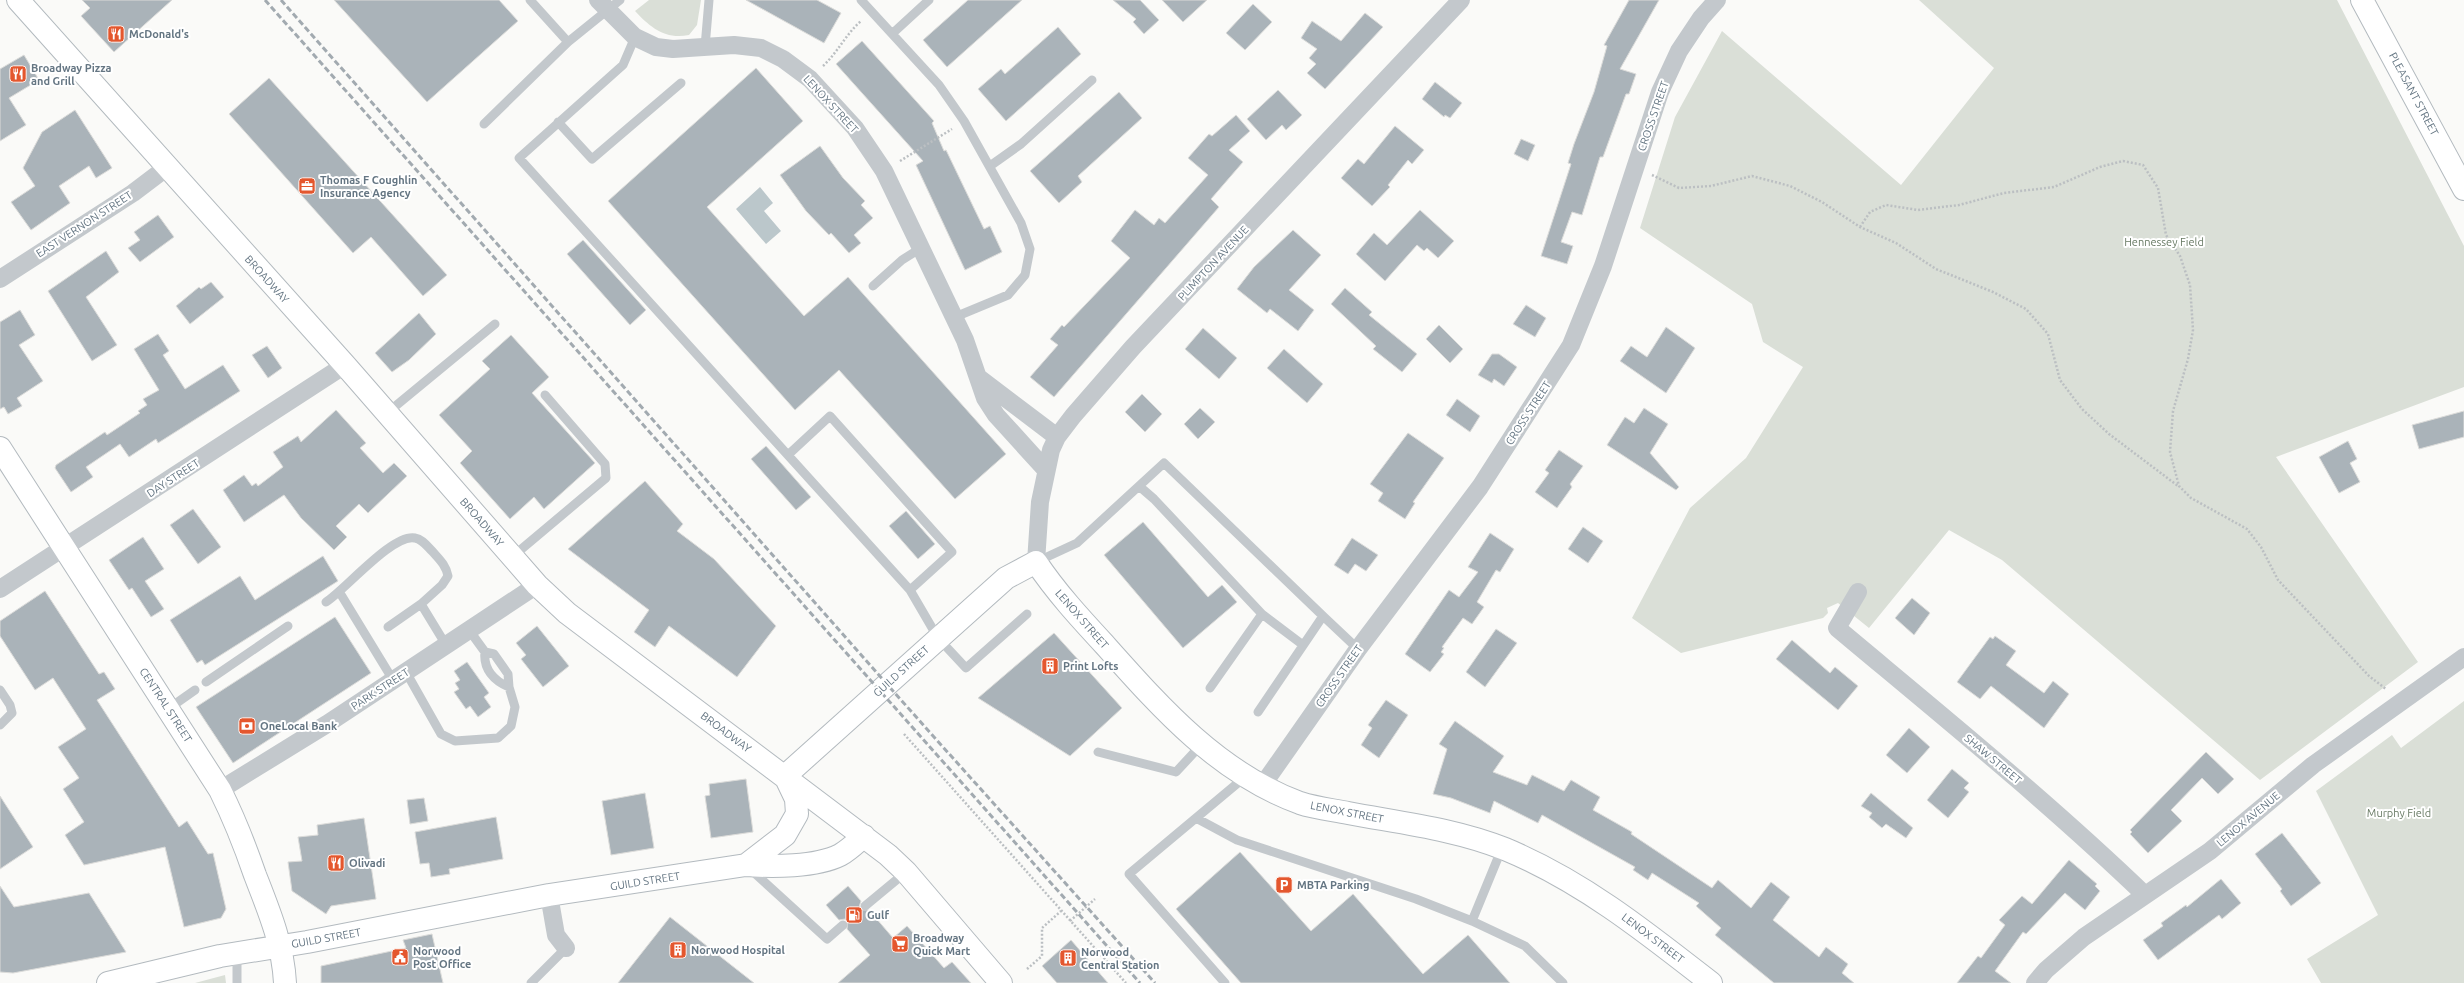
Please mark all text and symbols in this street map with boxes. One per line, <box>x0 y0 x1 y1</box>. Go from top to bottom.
restaurant icon: McDonald's <box>106 24 126 44</box>
place label: McDonald's <box>129 28 189 40</box>
street label: PLEASANT STREET <box>2387 50 2441 138</box>
place label: Broadway Pizza and Grill <box>31 62 111 87</box>
restaurant icon: Broadway Pizza and Grill <box>8 64 28 84</box>
street label: LENOX STREET <box>801 73 861 135</box>
street label: CROSS STREET <box>1635 79 1671 153</box>
place label: Thomas F Coughlin Insurance Agency <box>320 174 417 199</box>
office icon: Thomas F Coughlin Insurance Agency <box>297 176 317 196</box>
street label: EAST VERNON STREET <box>34 188 134 260</box>
street label: PLIMPTON AVENUE <box>1175 223 1251 303</box>
park label: Hennessey Field <box>2124 236 2204 248</box>
street label: BROADWAY <box>243 253 292 306</box>
street label: CROSS STREET <box>1503 379 1553 447</box>
street label: DAY STREET <box>145 457 201 499</box>
street label: BROADWAY <box>458 495 507 549</box>
street label: LENOX STREET <box>1053 587 1111 651</box>
street label: GUILD STREET <box>871 643 931 699</box>
street label: CROSS STREET <box>1313 643 1365 709</box>
building icon: Print Lofts <box>1040 656 1060 676</box>
place label: Print Lofts <box>1063 660 1118 672</box>
street label: CENTRAL STREET <box>137 665 195 745</box>
street label: PARK STREET <box>349 666 411 712</box>
street label: BROADWAY <box>698 709 754 755</box>
bank icon: OneLocal Bank <box>237 716 257 736</box>
place label: OneLocal Bank <box>260 720 338 732</box>
street label: SHAW STREET <box>1962 732 2024 786</box>
street label: LENOX AVENUE <box>2214 789 2282 849</box>
street label: LENOX STREET <box>1309 799 1385 825</box>
park label: Murphy Field <box>2367 807 2431 819</box>
restaurant icon: Olivadi <box>326 853 346 873</box>
place label: Olivadi <box>349 857 385 869</box>
street label: GUILD STREET <box>609 870 681 892</box>
parking icon: MBTA Parking <box>1274 875 1294 895</box>
place label: MBTA Parking <box>1297 879 1369 891</box>
fuel station icon: Gulf <box>844 905 864 925</box>
place label: Gulf <box>867 909 889 921</box>
street label: LENOX STREET <box>1620 911 1686 965</box>
street label: GUILD STREET <box>290 926 362 950</box>
place label: Broadway Quick Mart <box>913 932 971 957</box>
supermarket icon: Broadway Quick Mart <box>890 934 910 954</box>
building icon: Norwood Hospital <box>668 940 688 960</box>
place label: Norwood Hospital <box>691 944 786 956</box>
place label: Norwood Post Office <box>413 945 471 970</box>
place label: Norwood Central Station <box>1081 946 1159 971</box>
public building icon: Norwood Post Office <box>390 947 410 967</box>
building icon: Norwood Central Station <box>1058 948 1078 968</box>

